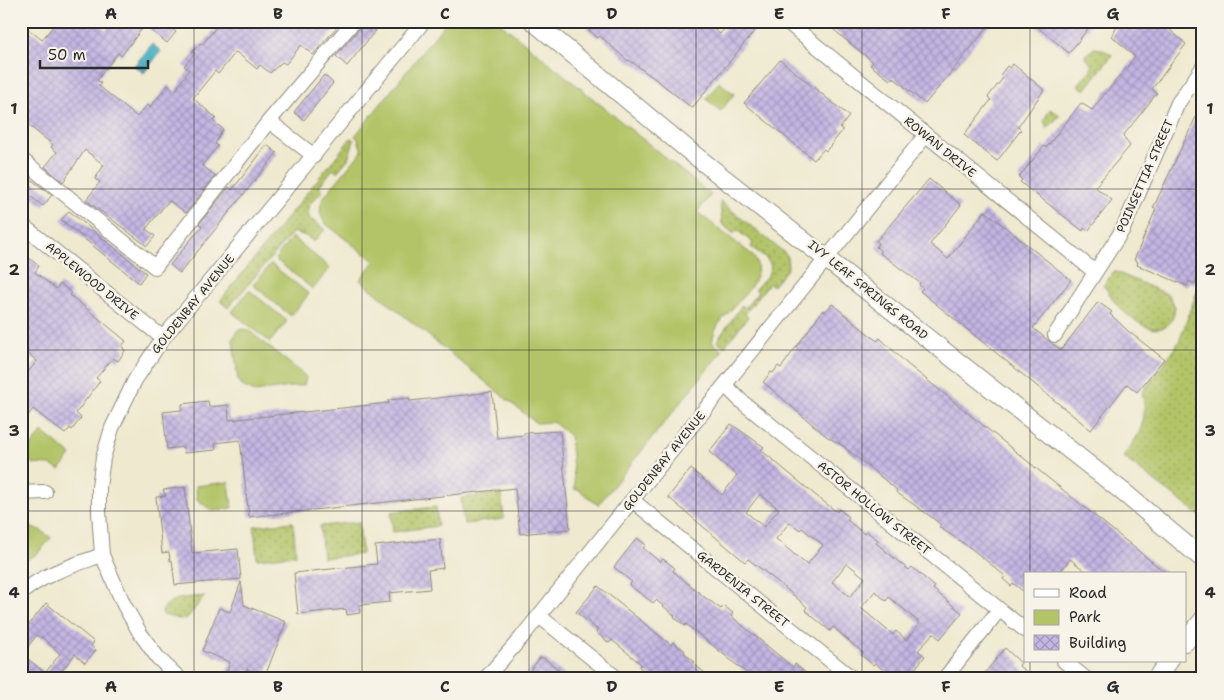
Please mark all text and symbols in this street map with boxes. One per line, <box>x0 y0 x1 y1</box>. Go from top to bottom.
text: A <box>105 3 117 24</box>
text: B <box>273 3 283 24</box>
text: C <box>440 3 450 24</box>
text: D <box>606 3 618 24</box>
text: E <box>774 3 784 24</box>
text: F <box>941 3 951 24</box>
text: G <box>1107 3 1120 24</box>
scale bar <box>40 38 148 70</box>
text: 50 m <box>48 45 86 65</box>
text: 1 <box>10 98 18 119</box>
text: 1 <box>1206 98 1214 119</box>
street label: ROWAN DRIVE <box>901 113 979 181</box>
street label: POINSETTIA STREET <box>1113 116 1177 235</box>
street label: IVY LEAF SPRINGS ROAD <box>805 237 931 343</box>
street label: APPLEWOOD DRIVE <box>42 239 142 323</box>
street label: GOLDENBAY AVENUE <box>148 251 238 357</box>
text: 2 <box>8 259 20 280</box>
text: 2 <box>1204 259 1216 280</box>
street label: GOLDENBAY AVENUE <box>619 408 709 514</box>
text: 3 <box>8 420 20 441</box>
text: 3 <box>1204 420 1216 441</box>
street label: ASTOR HOLLOW STREET <box>814 458 934 559</box>
street label: GARDENIA STREET <box>694 547 793 631</box>
legend <box>1024 572 1186 662</box>
text: 4 <box>8 582 20 603</box>
text: 4 <box>1204 582 1216 603</box>
text: Road <box>1069 583 1107 603</box>
text: Park <box>1069 607 1101 627</box>
text: Building <box>1069 633 1126 653</box>
text: A <box>105 676 117 697</box>
text: B <box>273 676 283 697</box>
text: C <box>440 676 450 697</box>
text: D <box>606 676 618 697</box>
text: E <box>774 676 784 697</box>
text: F <box>941 676 951 697</box>
text: G <box>1107 676 1120 697</box>

